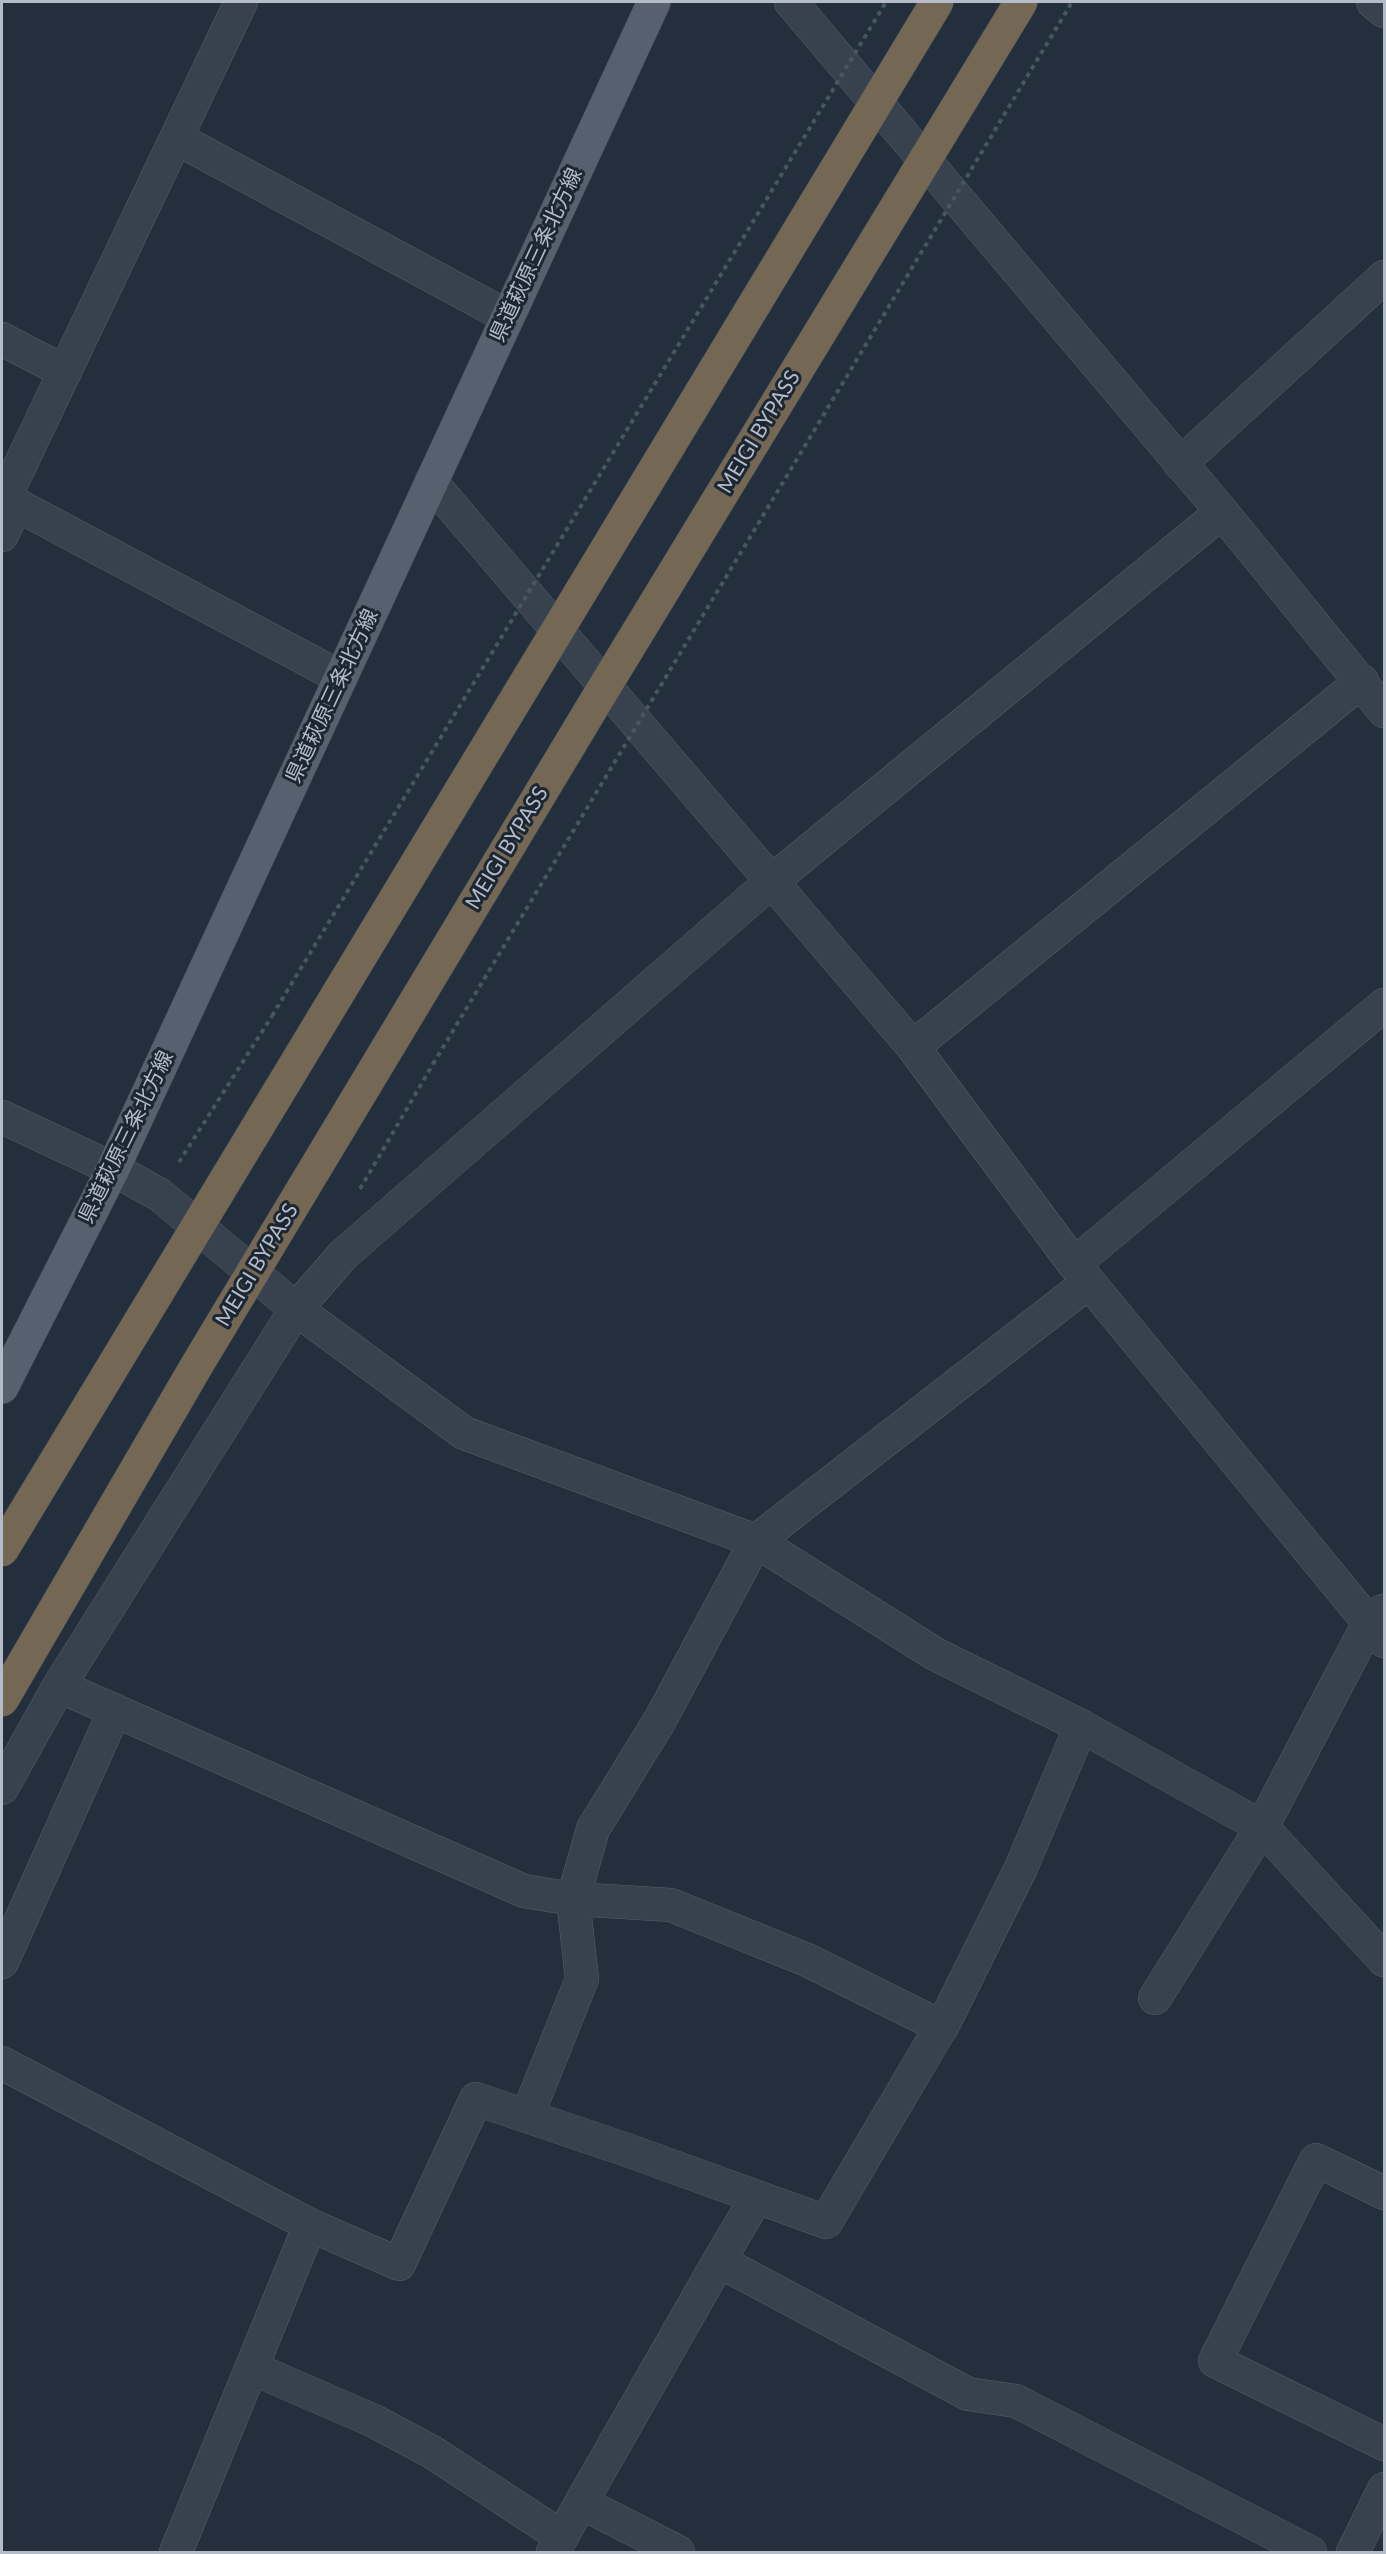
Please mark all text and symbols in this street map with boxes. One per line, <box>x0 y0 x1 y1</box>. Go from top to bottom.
street label: 県道萩原三条北方線 <box>485 164 587 346</box>
street label: MEIGI BYPASS <box>712 366 806 498</box>
street label: 県道萩原三条北方線 <box>281 605 383 787</box>
street label: MEIGI BYPASS <box>460 782 554 914</box>
street label: 県道萩原三条北方線 <box>73 1047 179 1227</box>
street label: MEIGI BYPASS <box>210 1199 304 1331</box>

